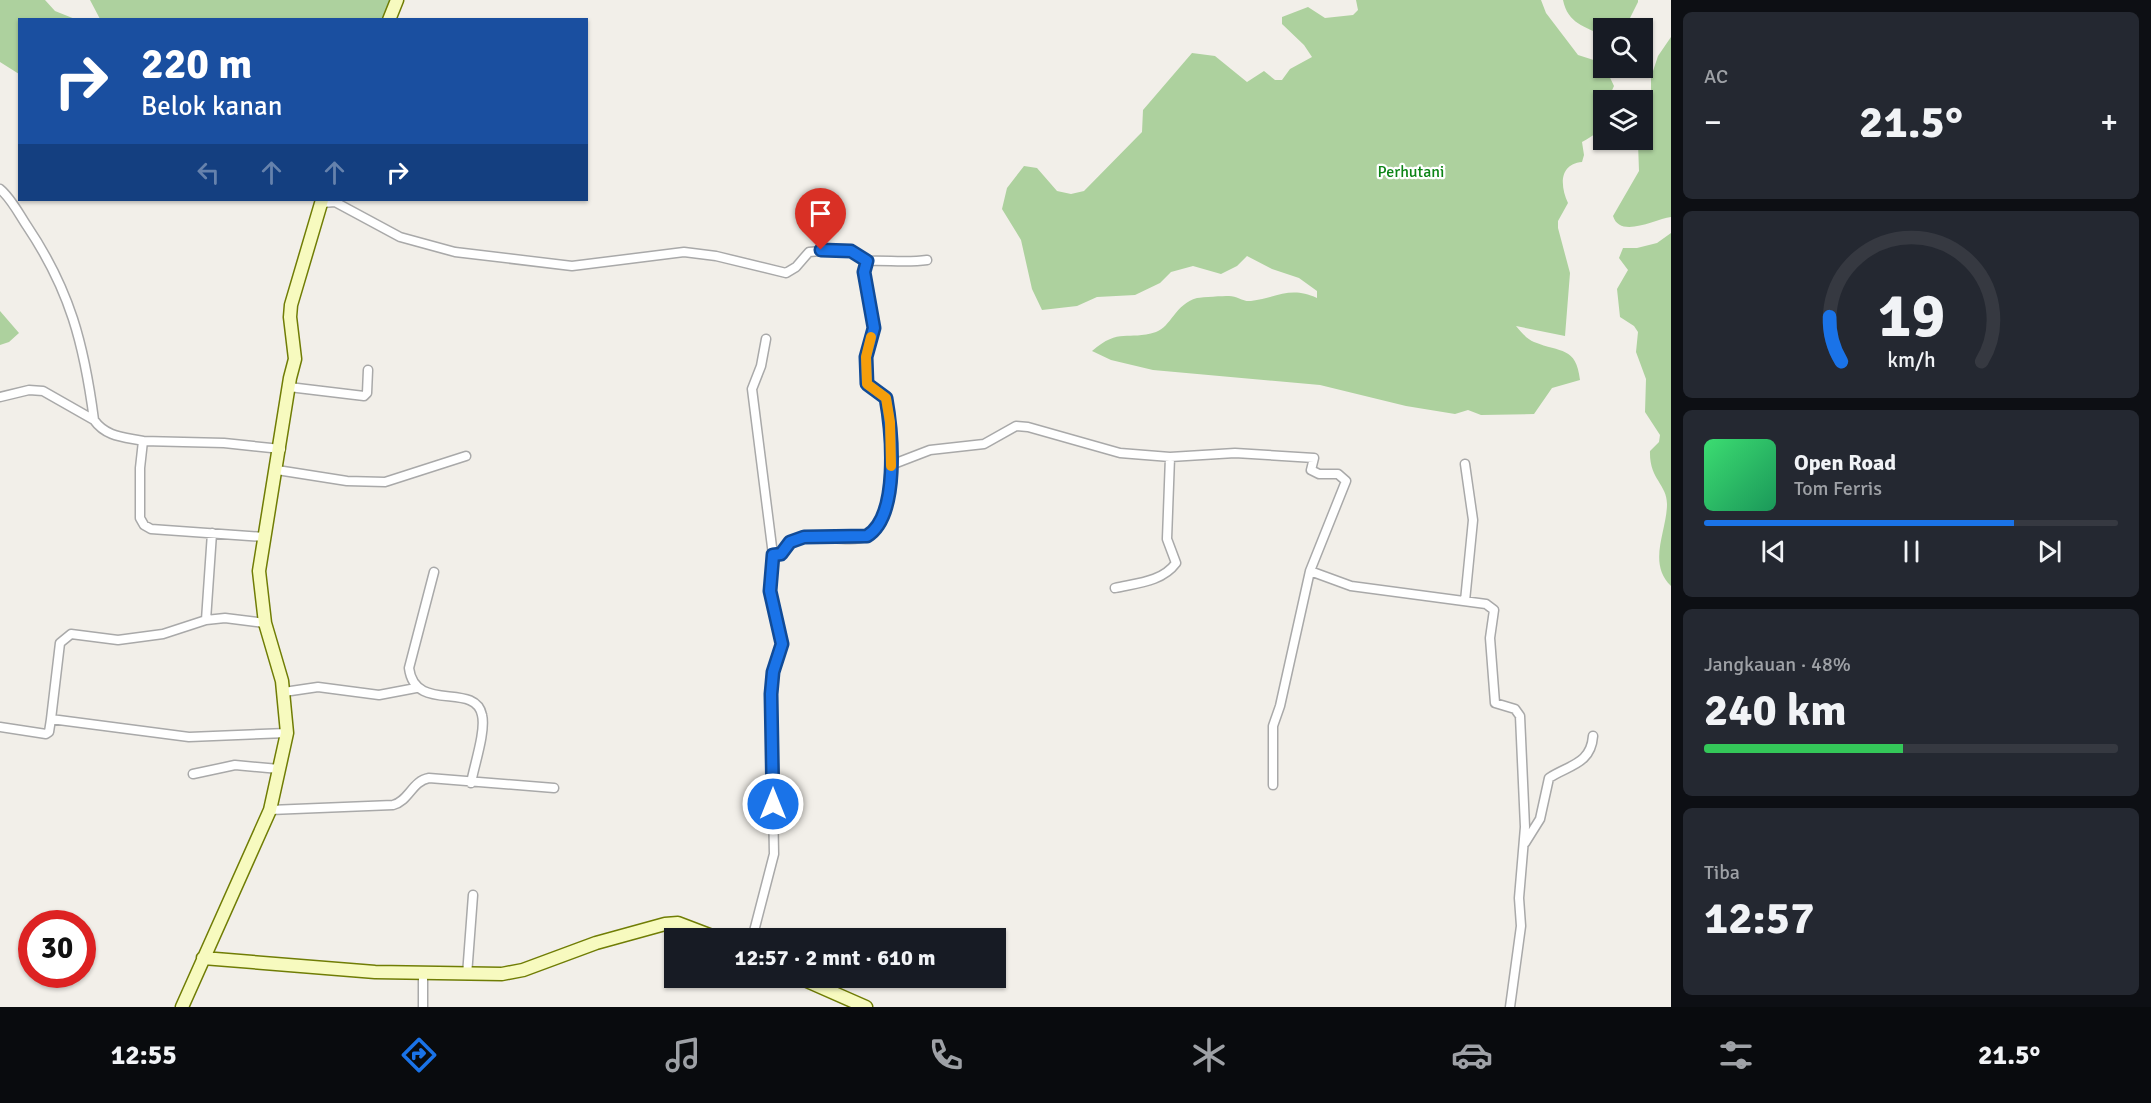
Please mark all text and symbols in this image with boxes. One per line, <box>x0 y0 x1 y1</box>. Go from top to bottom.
map controls <box>1593 18 1653 150</box>
button: search <box>1593 18 1653 78</box>
text: 220 m <box>141 39 252 90</box>
icon: right <box>42 42 120 120</box>
text: AC <box>1704 64 1728 89</box>
text: Belok kanan <box>141 90 282 123</box>
button: layers <box>1593 90 1653 150</box>
text: 21.5° <box>1859 95 1963 150</box>
text: − <box>1704 102 1722 143</box>
text: + <box>2100 102 2118 143</box>
icon: left <box>192 156 225 189</box>
icon: ahead <box>255 156 288 189</box>
icon: ahead <box>318 156 351 189</box>
icon: right <box>381 156 414 189</box>
park label: Perhutani <box>1378 162 1444 182</box>
pin <box>795 188 846 250</box>
icon: arrive <box>804 197 837 230</box>
text: 19 <box>1877 277 1945 354</box>
text: km/h <box>1887 347 1935 373</box>
text: Open Road <box>1794 449 1896 476</box>
text: Tom Ferris <box>1794 476 1882 501</box>
icon: previous <box>1757 535 1790 568</box>
icon: pause <box>1895 535 1928 568</box>
icon: next <box>2033 535 2066 568</box>
text: Jangkauan · 48% <box>1704 652 1851 677</box>
text: 240 km <box>1704 683 1847 738</box>
position arrow <box>741 772 805 836</box>
text: Tiba <box>1704 860 1740 885</box>
text: 12:57 <box>1704 891 1814 946</box>
speed limit sign: 30 <box>18 910 96 988</box>
text: 12:57 · 2 mnt · 610 m <box>735 944 935 971</box>
icon: directions <box>398 1034 440 1076</box>
icon: music <box>662 1034 704 1076</box>
icon: phone <box>925 1034 967 1076</box>
icon: climate <box>1188 1034 1230 1076</box>
icon: car <box>1451 1034 1493 1076</box>
icon: filters <box>1715 1034 1757 1076</box>
text: 12:55 <box>111 1039 177 1072</box>
text: 21.5° <box>1978 1039 2040 1072</box>

